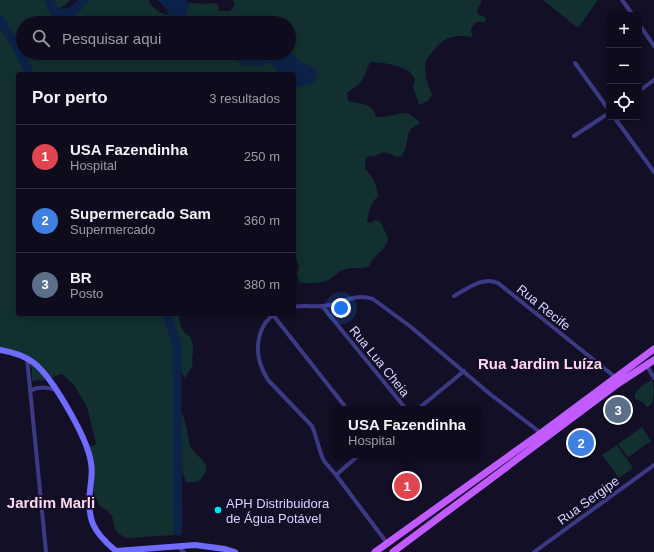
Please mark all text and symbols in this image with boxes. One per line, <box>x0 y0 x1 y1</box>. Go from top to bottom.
map controls <box>606 12 642 120</box>
button: + <box>606 12 642 48</box>
search box <box>16 16 296 60</box>
icon: search <box>30 27 52 49</box>
text: Pesquisar aqui <box>62 30 161 47</box>
button: − <box>606 48 642 84</box>
button: locate <box>606 84 642 120</box>
text: Por perto <box>32 88 108 107</box>
text: 3 resultados <box>209 91 280 106</box>
text: USA Fazendinha <box>70 141 188 158</box>
text: 1 <box>41 149 49 164</box>
text: 250 m <box>244 149 280 164</box>
text: Hospital <box>70 158 117 173</box>
text: Supermercado Sam <box>70 205 211 222</box>
text: 2 <box>41 213 49 228</box>
text: 360 m <box>244 213 280 228</box>
text: Supermercado <box>70 222 155 237</box>
text: BR <box>70 269 92 286</box>
text: 3 <box>41 277 49 292</box>
text: 380 m <box>244 277 280 292</box>
street label: Rua Recife <box>514 281 573 333</box>
text: Posto <box>70 286 103 301</box>
your location <box>331 298 351 318</box>
street label: Rua Lua Cheia <box>346 323 413 400</box>
district label: Rua Jardim Luíza <box>478 355 603 372</box>
pin: 3 <box>605 395 631 425</box>
popup <box>333 406 481 458</box>
text: USA Fazendinha <box>348 416 466 433</box>
pin: 2 <box>568 428 594 458</box>
text: Hospital <box>348 433 395 448</box>
pin: 1 <box>394 471 420 501</box>
street label: Rua Sergipe <box>555 473 622 528</box>
district label: Jardim Marli <box>7 494 95 511</box>
place label: APH Distribuidora de Água Potável <box>226 496 330 526</box>
marker: APH Distribuidora de Água Potável <box>213 505 223 515</box>

